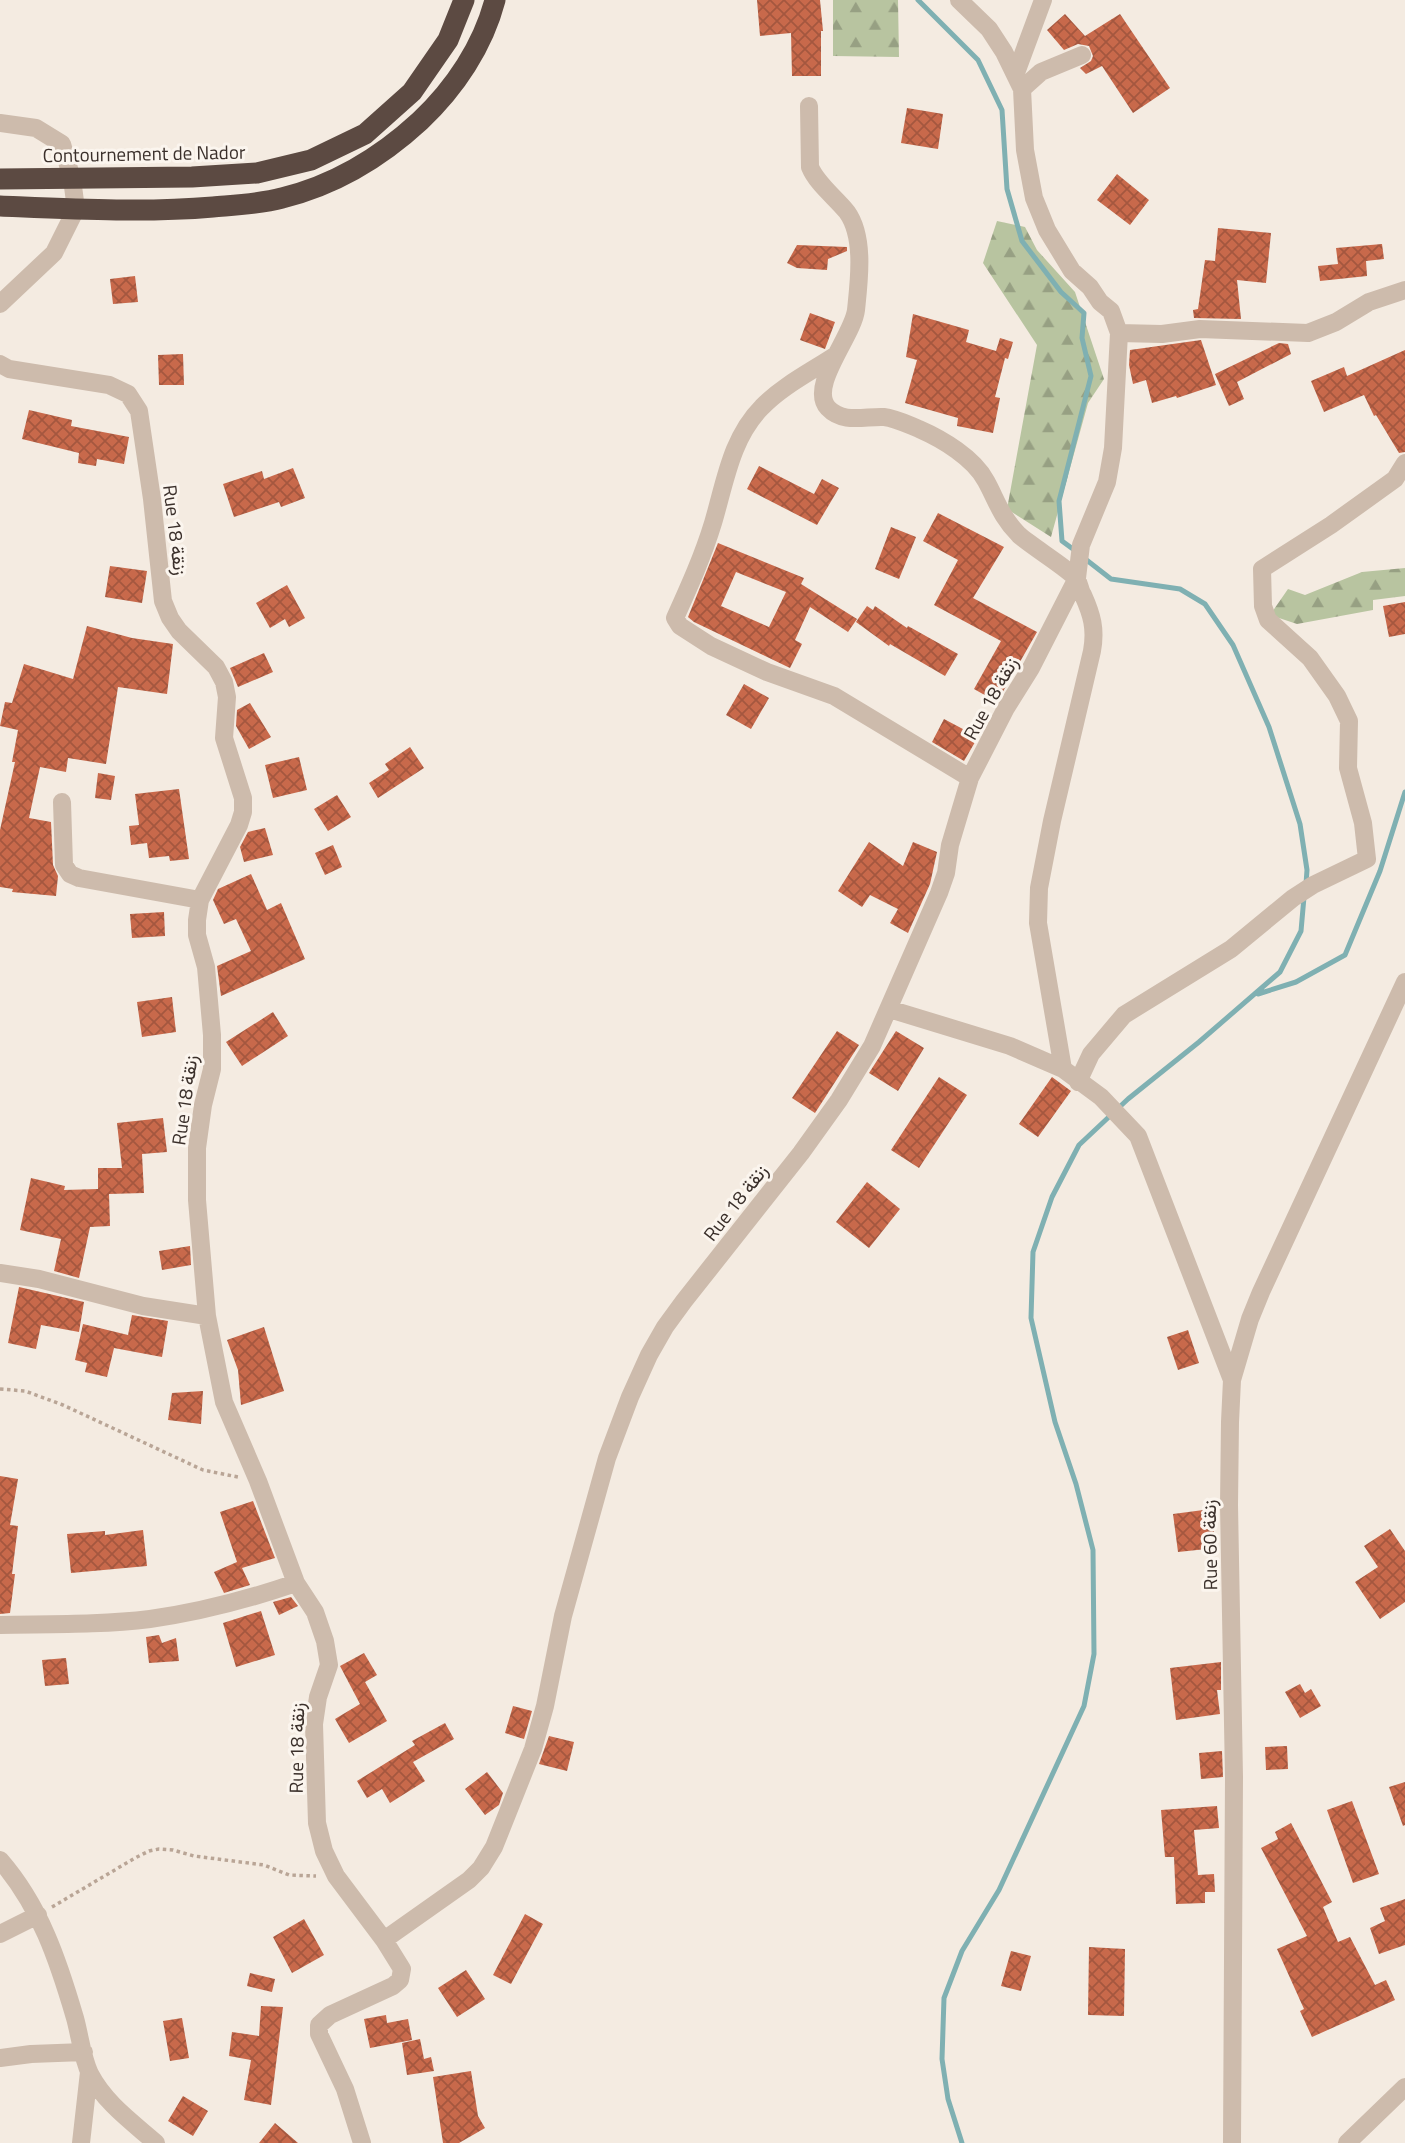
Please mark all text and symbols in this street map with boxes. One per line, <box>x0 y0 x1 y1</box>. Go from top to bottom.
street label: Contournement de Nador <box>42 137 246 169</box>
street label: Rue 18 زنقة <box>156 483 196 577</box>
street label: Rue 18 زنقة <box>955 651 1025 745</box>
street label: Rue 18 زنقة <box>163 1053 205 1147</box>
street label: Rue 18 زنقة <box>696 1157 774 1247</box>
street label: Rue 60 زنقة <box>1194 1499 1224 1591</box>
street label: Rue 18 زنقة <box>281 1702 311 1794</box>

